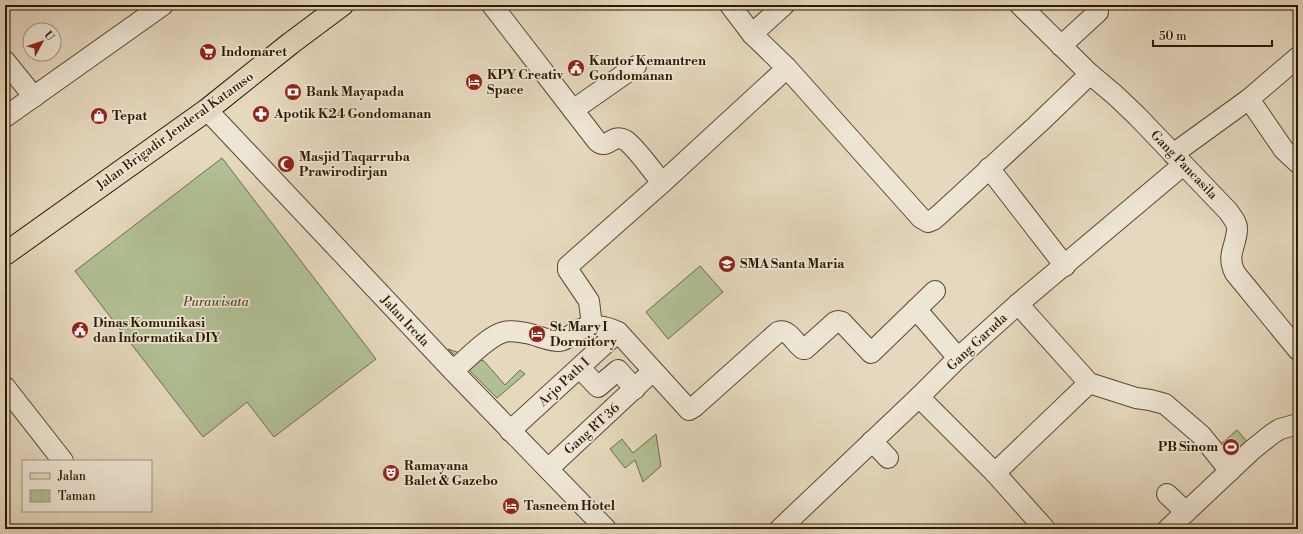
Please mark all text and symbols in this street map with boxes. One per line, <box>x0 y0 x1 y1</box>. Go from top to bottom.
north arrow <box>22 22 62 62</box>
scale bar <box>1153 22 1272 48</box>
text: U <box>41 28 57 44</box>
text: 50 m <box>1159 29 1187 44</box>
supermarket icon: Indomaret <box>198 42 218 62</box>
place label: Indomaret <box>221 44 287 60</box>
place label: Kantor Kemantren Gondomanan <box>589 53 706 84</box>
public building icon: Kantor Kemantren Gondomanan <box>566 58 586 78</box>
place label: KPY Creativ Space <box>487 67 564 98</box>
street label: Jalan Brigadir Jenderal Katamso <box>92 69 257 194</box>
hotel icon: KPY Creativ Space <box>464 72 484 92</box>
bank icon: Bank Mayapada <box>283 82 303 102</box>
place label: Bank Mayapada <box>306 84 405 100</box>
pharmacy icon: Apotik K24 Gondomanan <box>251 104 271 124</box>
shop icon: Tepat <box>89 106 109 126</box>
place label: Apotik K24 Gondomanan <box>273 106 431 122</box>
place label: Tepat <box>112 108 147 124</box>
street label: Gang Pancasila <box>1147 127 1221 203</box>
place label: Masjid Taqarruba Prawirodirjan <box>299 149 411 180</box>
mosque icon: Masjid Taqarruba Prawirodirjan <box>276 154 296 174</box>
school or university icon: SMA Santa Maria <box>717 254 737 274</box>
place label: SMA Santa Maria <box>740 256 845 272</box>
street label: Jalan Ireda <box>377 291 433 350</box>
park label: Purawisata <box>182 294 250 310</box>
street label: Gang Garuda <box>943 310 1011 374</box>
place label: Dinas Komunikasi dan Informatika DIY <box>93 315 220 346</box>
place label: St. Mary I Dormitory <box>550 319 617 350</box>
public building icon: Dinas Komunikasi dan Informatika DIY <box>70 320 90 340</box>
hotel icon: St. Mary I Dormitory <box>527 324 547 344</box>
street label: Arjo Path I <box>534 354 593 410</box>
street label: Gang RT 36 <box>561 400 623 458</box>
sports icon: PB Sinom <box>1221 437 1241 457</box>
place label: PB Sinom <box>1158 439 1218 455</box>
place label: Ramayana Balet & Gazebo <box>404 458 498 489</box>
legend <box>22 460 152 512</box>
theatre icon: Ramayana Balet & Gazebo <box>381 463 401 483</box>
text: Jalan <box>57 469 86 484</box>
text: Taman <box>58 489 96 504</box>
hotel icon: Tasneem Hotel <box>501 496 521 516</box>
place label: Tasneem Hotel <box>524 498 616 514</box>

